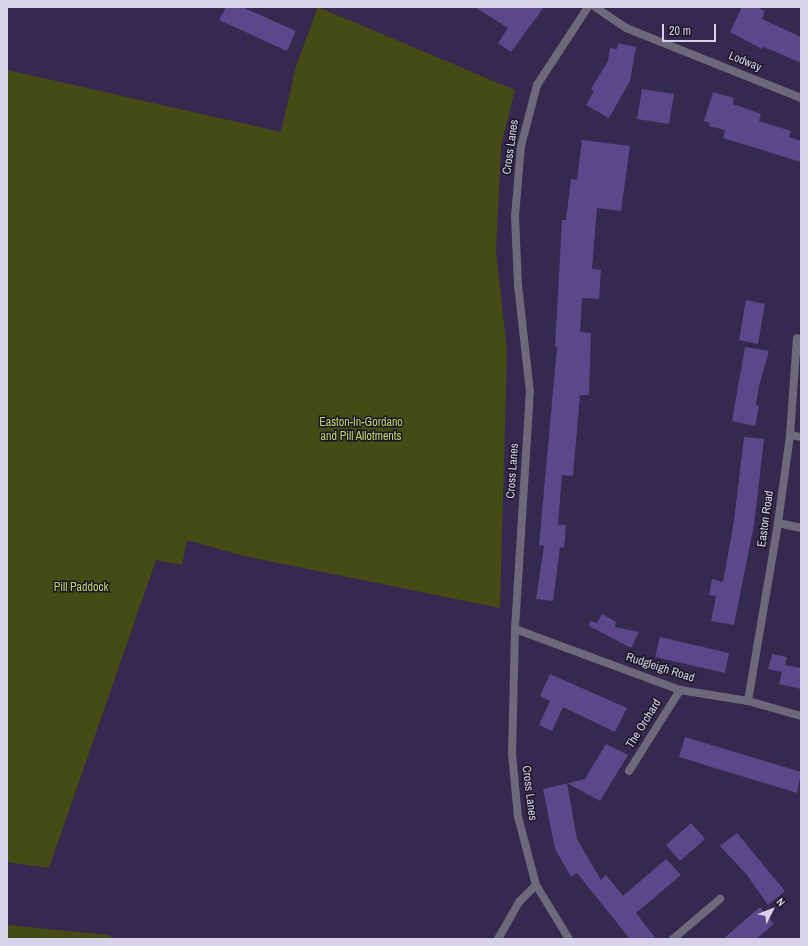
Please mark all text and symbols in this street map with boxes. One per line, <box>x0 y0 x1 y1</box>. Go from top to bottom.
scale bar <box>664 16 718 42</box>
text: 20 m <box>669 23 691 39</box>
street label: Lodway <box>727 49 763 75</box>
street label: Cross Lanes <box>500 119 522 175</box>
park label: Easton-In-Gordano and Pill Allotments <box>319 416 403 444</box>
street label: Cross Lanes <box>504 443 522 499</box>
street label: Easton Road <box>755 490 777 548</box>
park label: Pill Paddock <box>54 581 108 595</box>
street label: Rudgleigh Road <box>624 650 696 686</box>
street label: The Orchard <box>623 697 665 751</box>
street label: Cross Lanes <box>518 765 540 821</box>
north arrow <box>752 890 792 930</box>
text: N <box>774 895 788 909</box>

